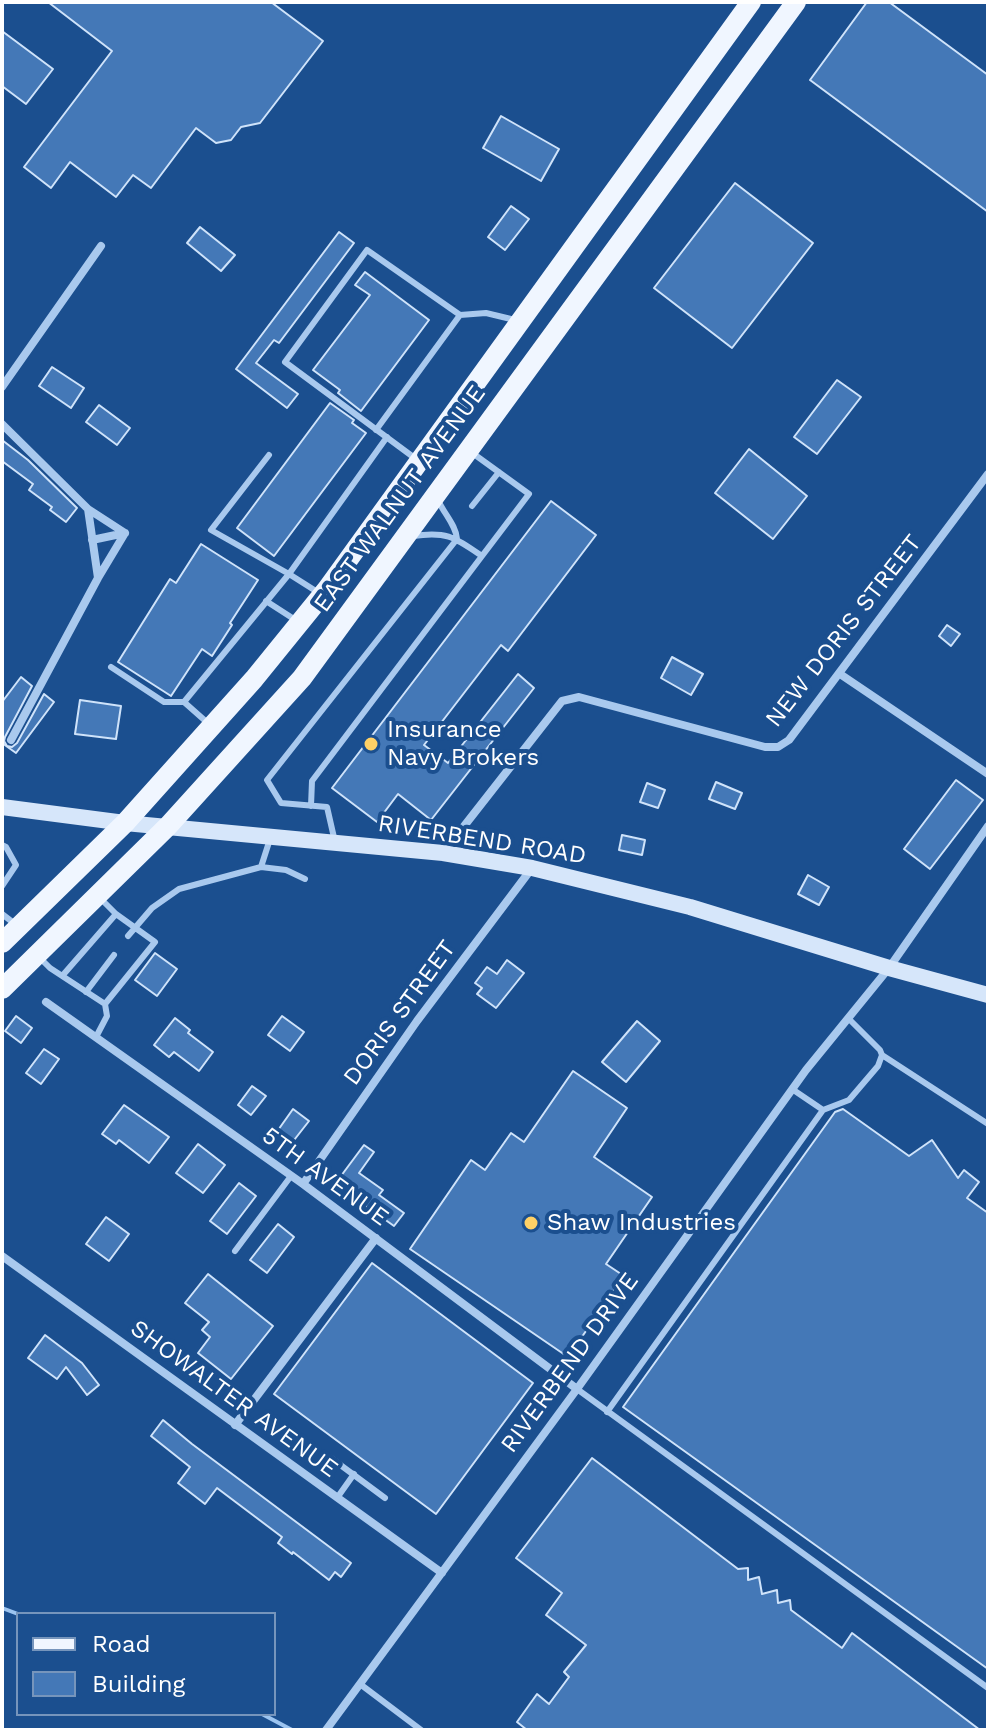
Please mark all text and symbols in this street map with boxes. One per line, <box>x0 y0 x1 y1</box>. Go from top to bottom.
street label: EAST WALNUT AVENUE <box>308 380 492 618</box>
street label: NEW DORIS STREET <box>760 529 928 733</box>
place label: Insurance Navy Brokers <box>387 716 539 772</box>
marker: Insurance Navy Brokers <box>362 735 380 753</box>
street label: RIVERBEND ROAD <box>376 809 588 871</box>
street label: DORIS STREET <box>338 935 462 1091</box>
street label: 5TH AVENUE <box>256 1121 394 1233</box>
place label: Shaw Industries <box>547 1209 736 1237</box>
marker: Shaw Industries <box>522 1214 540 1232</box>
street label: RIVERBEND DRIVE <box>495 1267 645 1459</box>
street label: SHOWALTER AVENUE <box>125 1314 343 1484</box>
legend <box>16 1612 276 1716</box>
text: Road <box>92 1630 151 1658</box>
text: Building <box>92 1670 185 1698</box>

